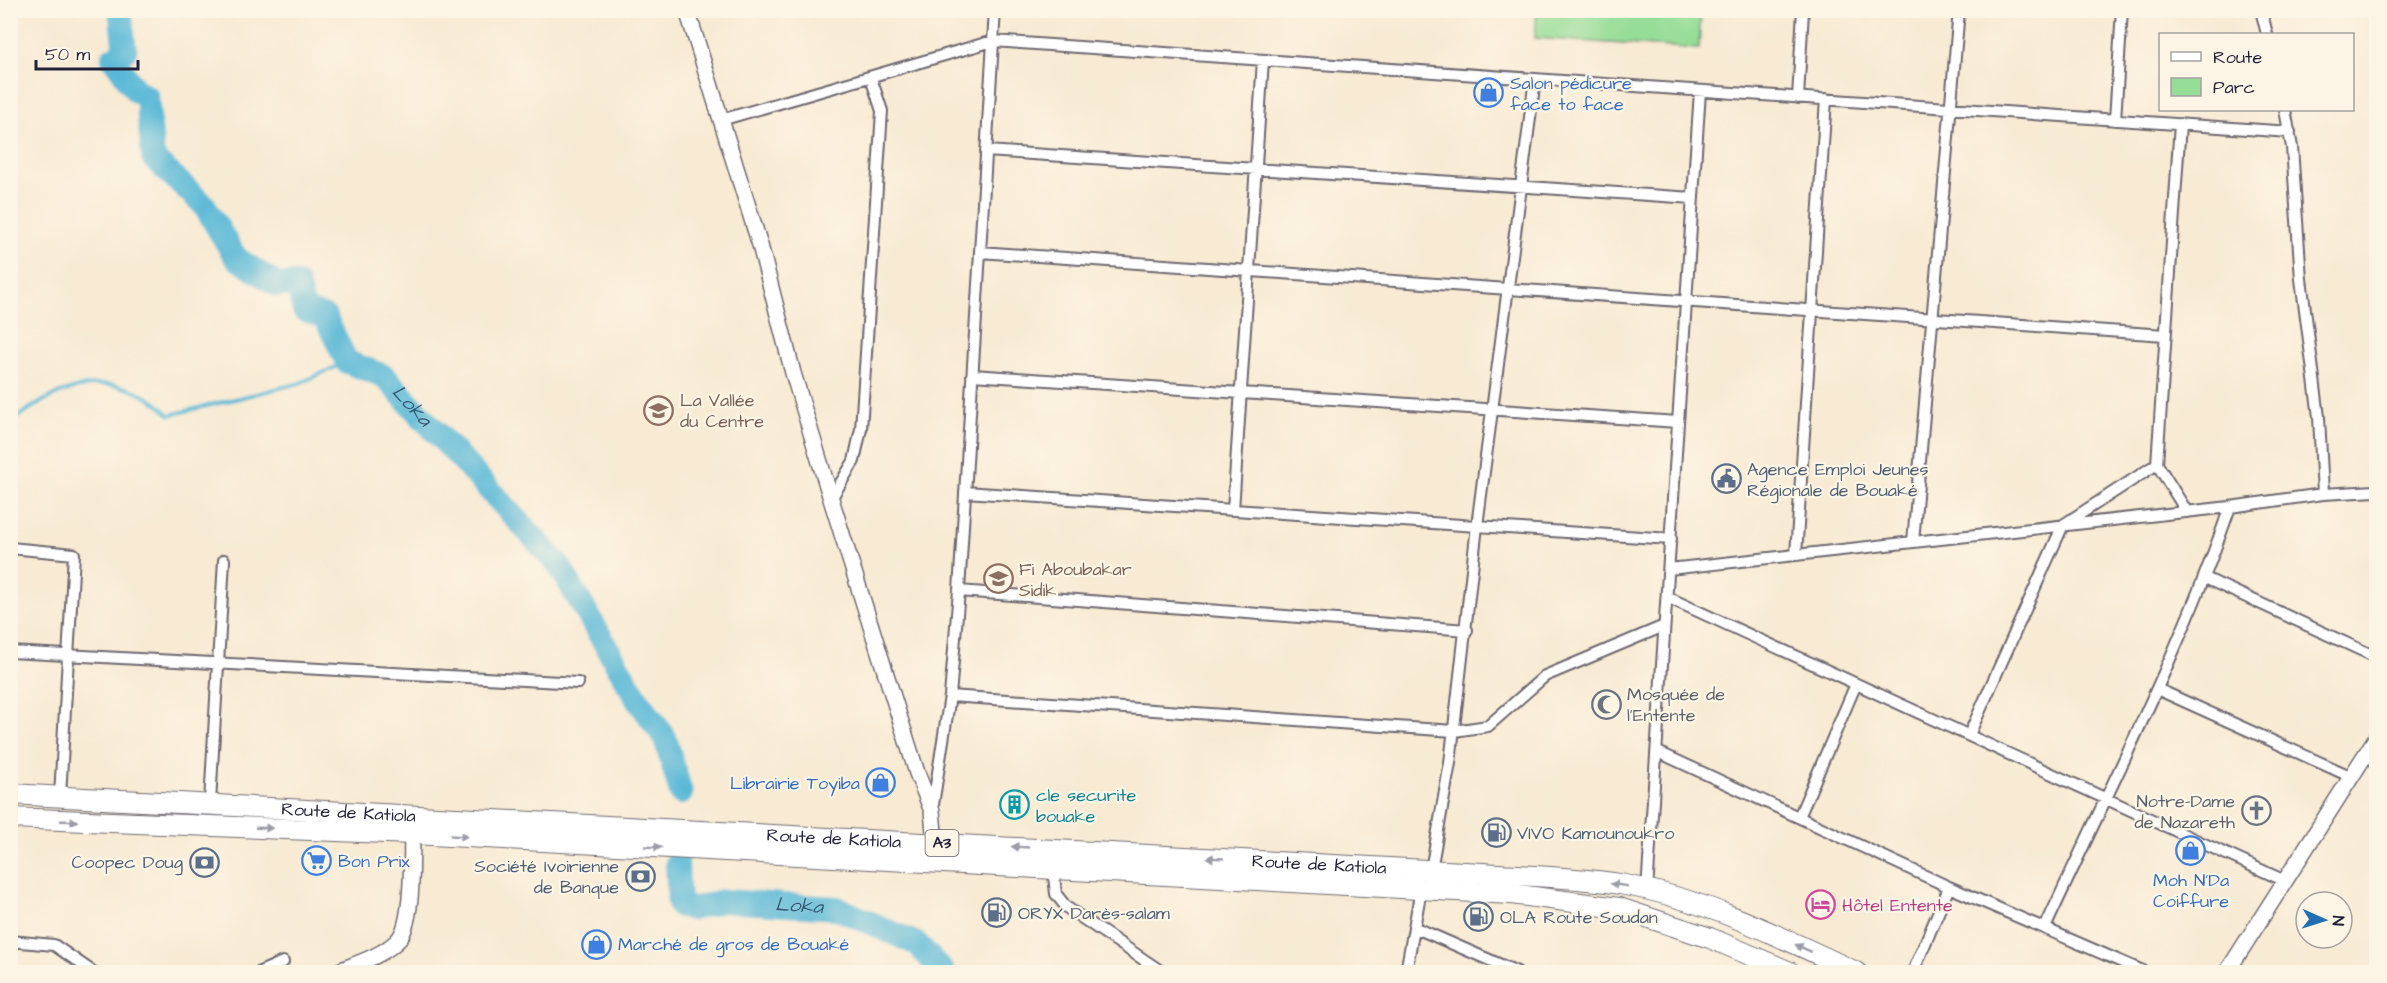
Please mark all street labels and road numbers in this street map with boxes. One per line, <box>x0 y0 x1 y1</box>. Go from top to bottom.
street label: Route de Katiola <box>281 796 416 828</box>
street label: Route de Katiola <box>766 822 902 854</box>
road number: A3 <box>926 830 958 856</box>
street label: Route de Katiola <box>1251 848 1387 880</box>

